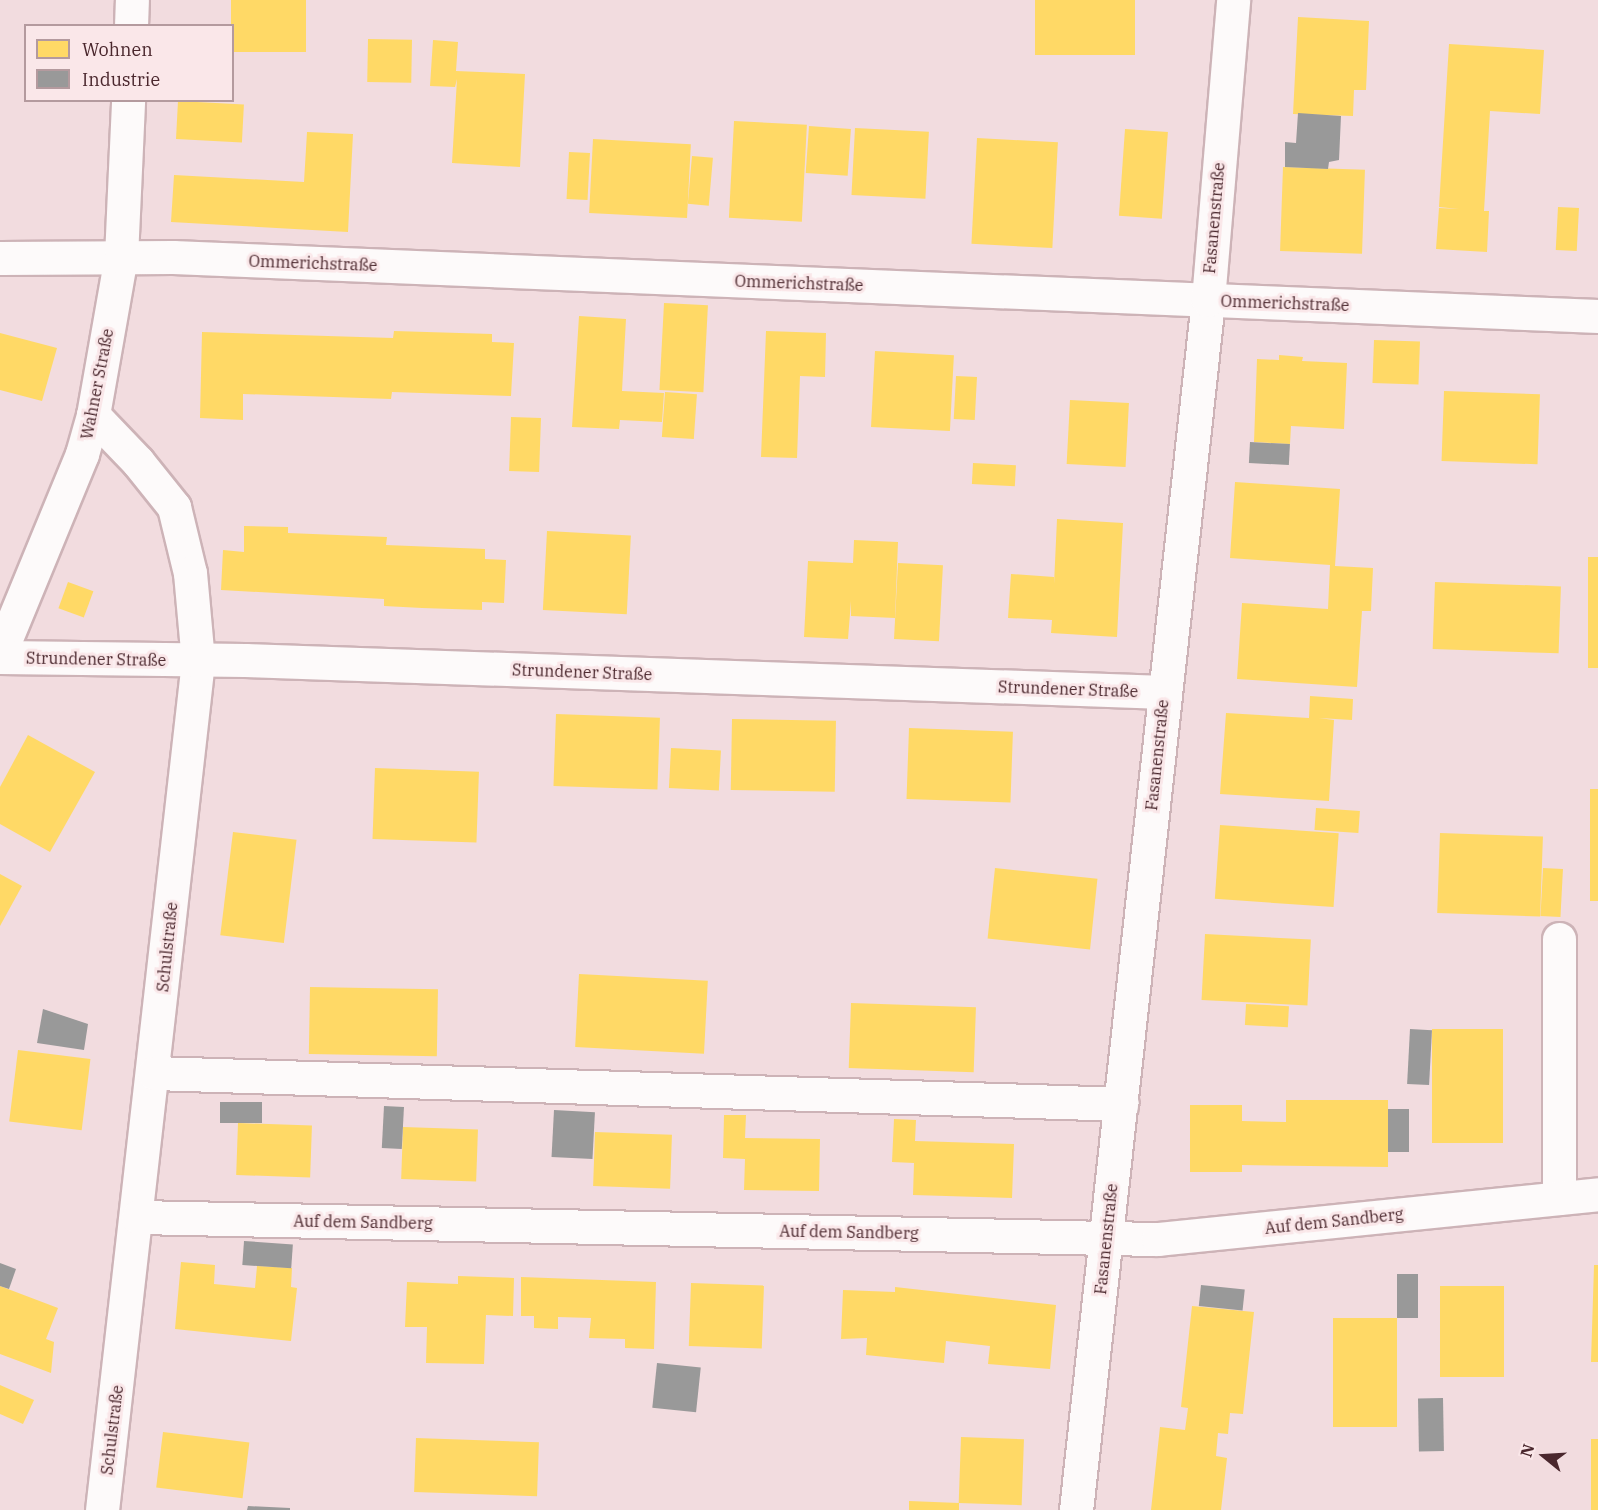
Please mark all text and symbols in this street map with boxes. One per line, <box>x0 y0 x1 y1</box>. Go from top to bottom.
legend <box>24 24 234 102</box>
text: Wohnen <box>82 38 153 61</box>
text: Industrie <box>82 68 160 91</box>
street label: Fasanenstraße <box>1200 162 1228 274</box>
street label: Ommerichstraße <box>248 251 378 275</box>
street label: Ommerichstraße <box>734 271 864 295</box>
street label: Ommerichstraße <box>1220 291 1350 315</box>
street label: Wahner Straße <box>77 327 117 441</box>
street label: Strundener Straße <box>26 648 166 670</box>
street label: Strundener Straße <box>512 660 652 684</box>
street label: Strundener Straße <box>998 677 1138 701</box>
street label: Fasanenstraße <box>1142 698 1172 812</box>
street label: Schulstraße <box>153 901 181 993</box>
street label: Fasanenstraße <box>1091 1182 1121 1296</box>
street label: Auf dem Sandberg <box>1264 1204 1404 1238</box>
street label: Auf dem Sandberg <box>293 1211 433 1233</box>
street label: Auf dem Sandberg <box>779 1221 919 1243</box>
street label: Schulstraße <box>97 1384 127 1476</box>
north arrow <box>1514 1426 1574 1486</box>
text: N <box>1515 1441 1538 1460</box>

